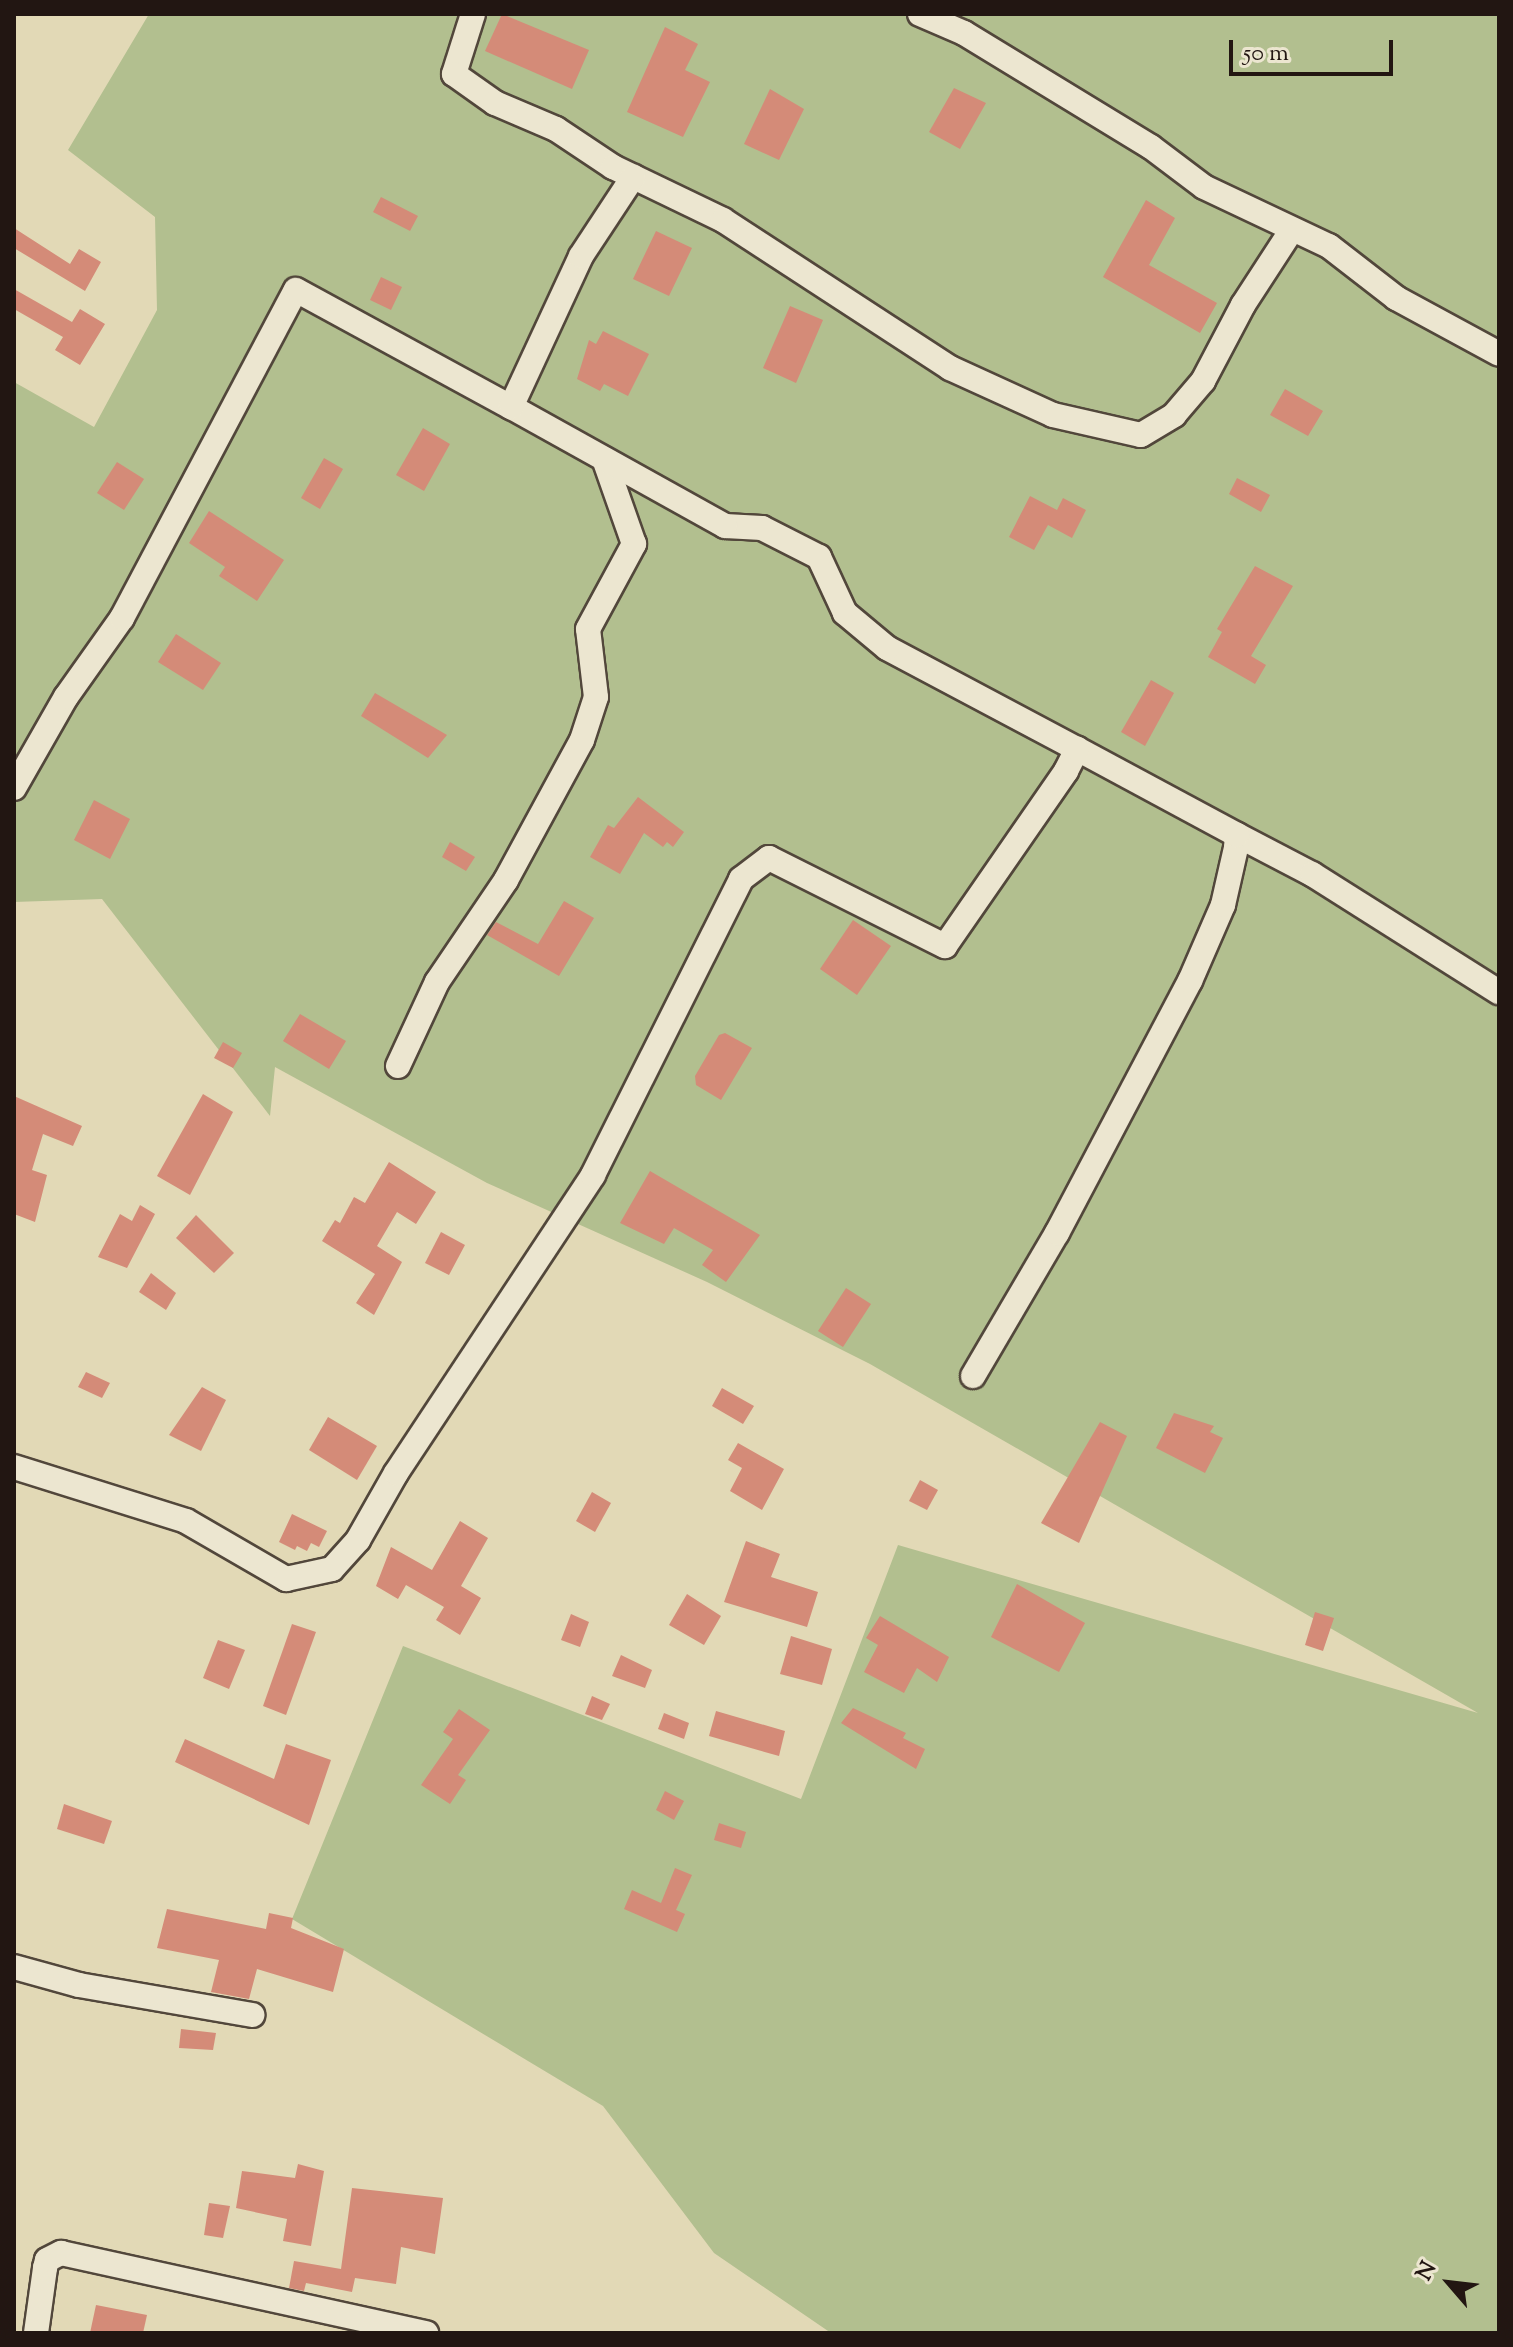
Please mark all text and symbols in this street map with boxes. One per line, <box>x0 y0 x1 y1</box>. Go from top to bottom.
scale bar <box>1233 24 1397 74</box>
text: 50 m <box>1243 37 1289 71</box>
north arrow <box>1409 2243 1489 2323</box>
text: N <box>1410 2256 1446 2287</box>

